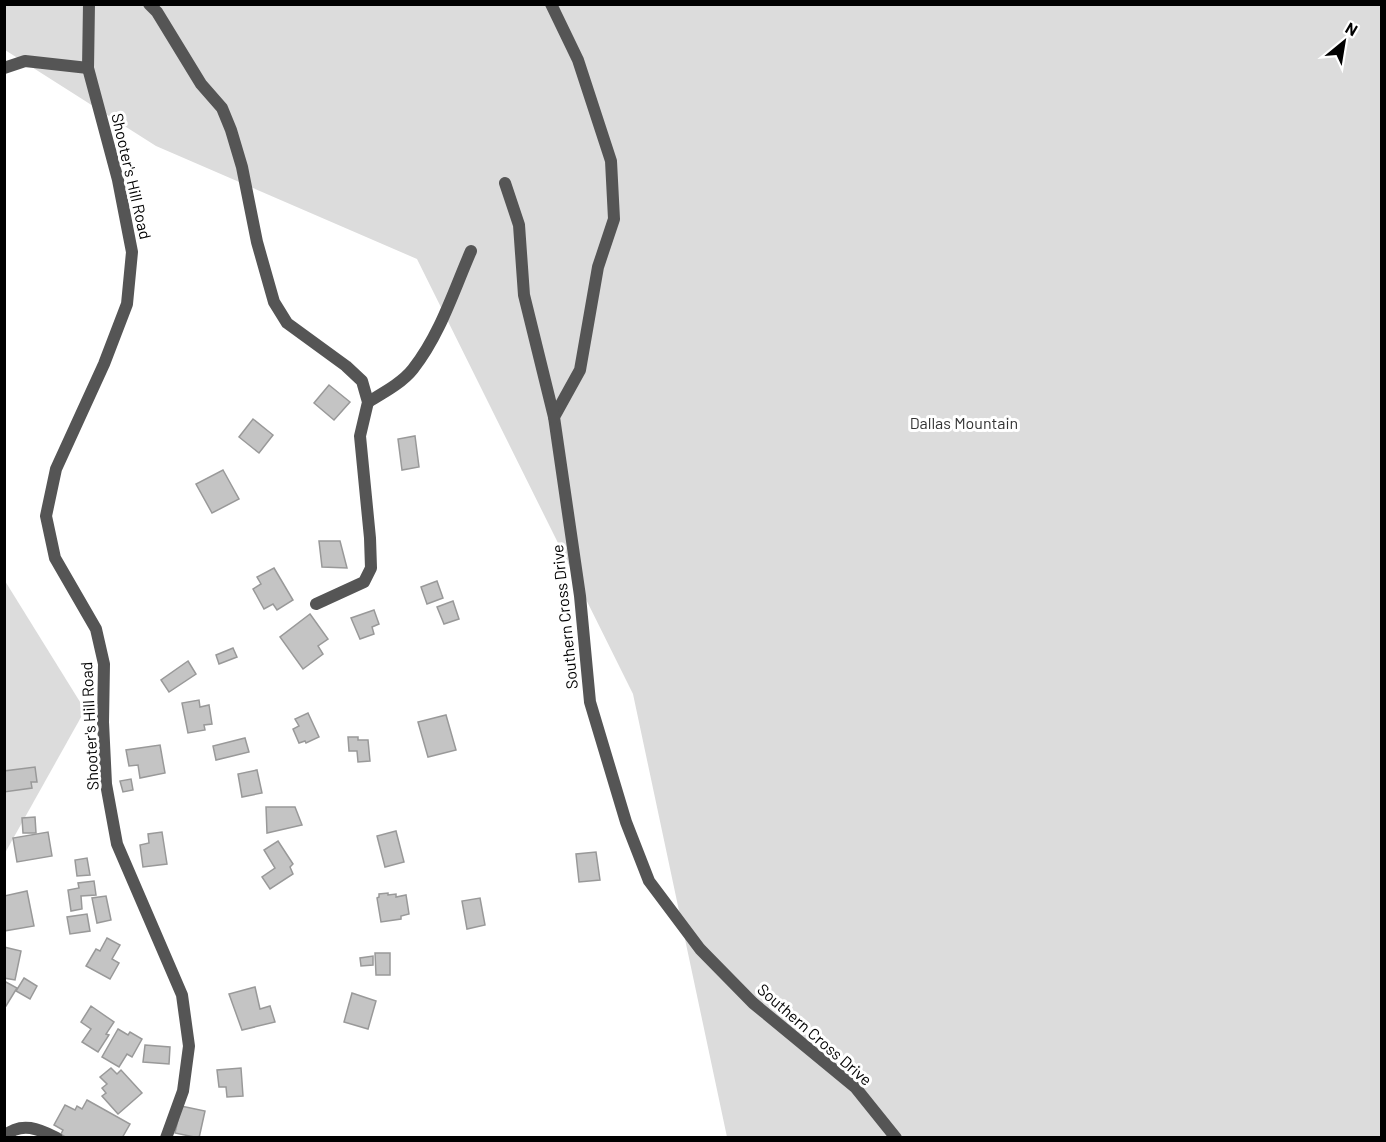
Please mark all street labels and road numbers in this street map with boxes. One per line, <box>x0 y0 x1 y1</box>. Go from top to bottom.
street label: Shooter's Hill Road <box>108 111 156 241</box>
street label: Southern Cross Drive <box>547 544 581 690</box>
street label: Shooter's Hill Road <box>76 661 102 791</box>
street label: Southern Cross Drive <box>754 979 876 1089</box>

